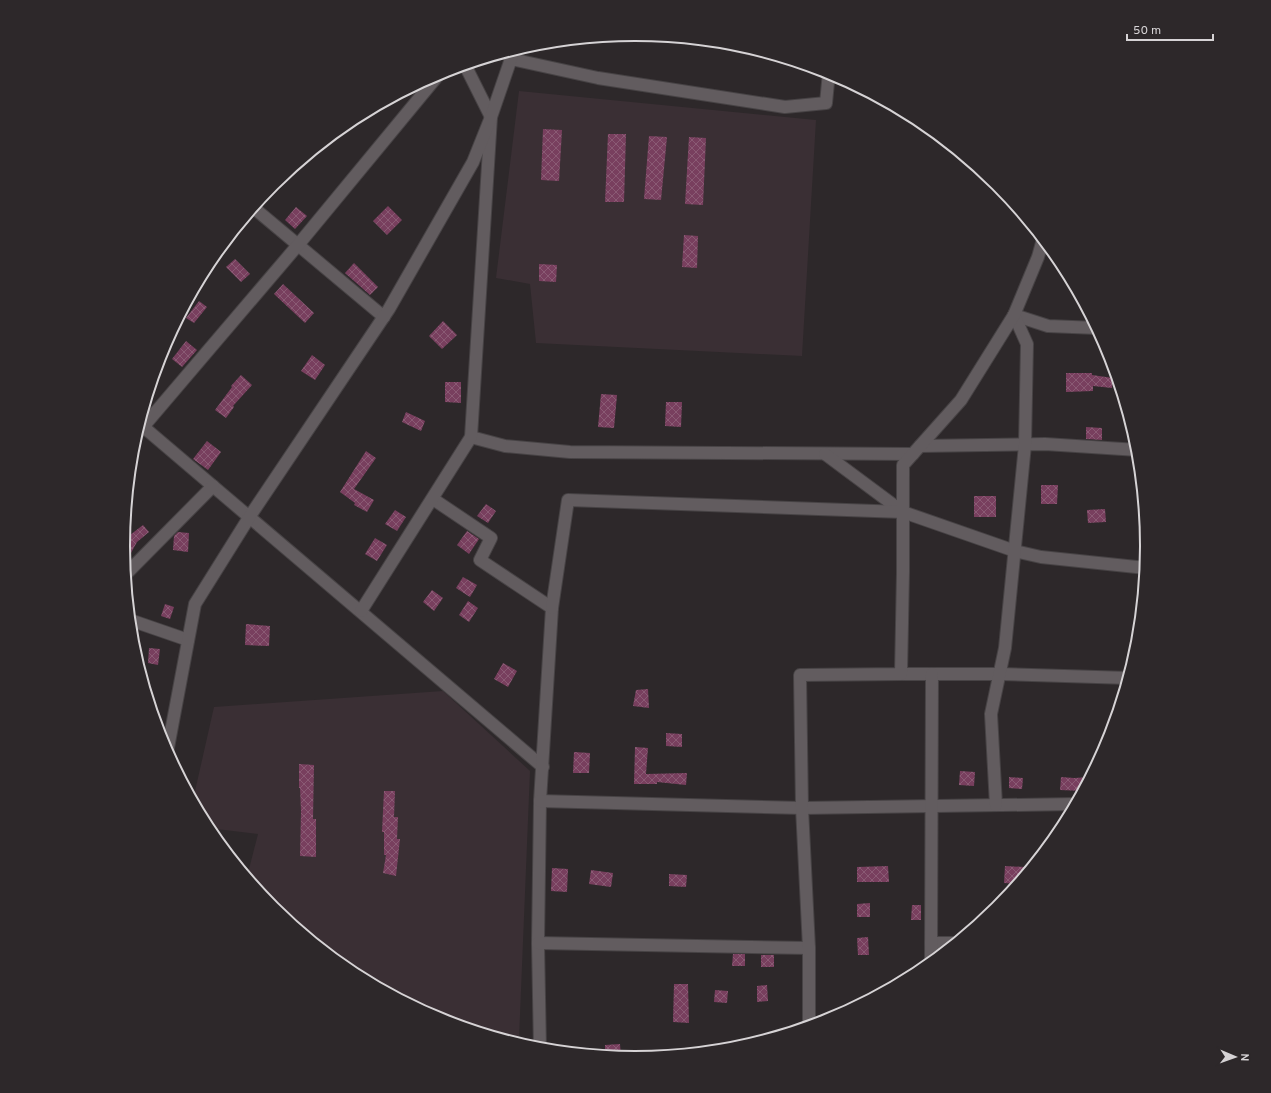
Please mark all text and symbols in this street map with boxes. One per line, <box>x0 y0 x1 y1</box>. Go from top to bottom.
scale bar <box>1127 16 1213 42</box>
text: 50 m <box>1133 23 1161 39</box>
north arrow <box>1215 1037 1255 1077</box>
text: N <box>1237 1053 1251 1062</box>

